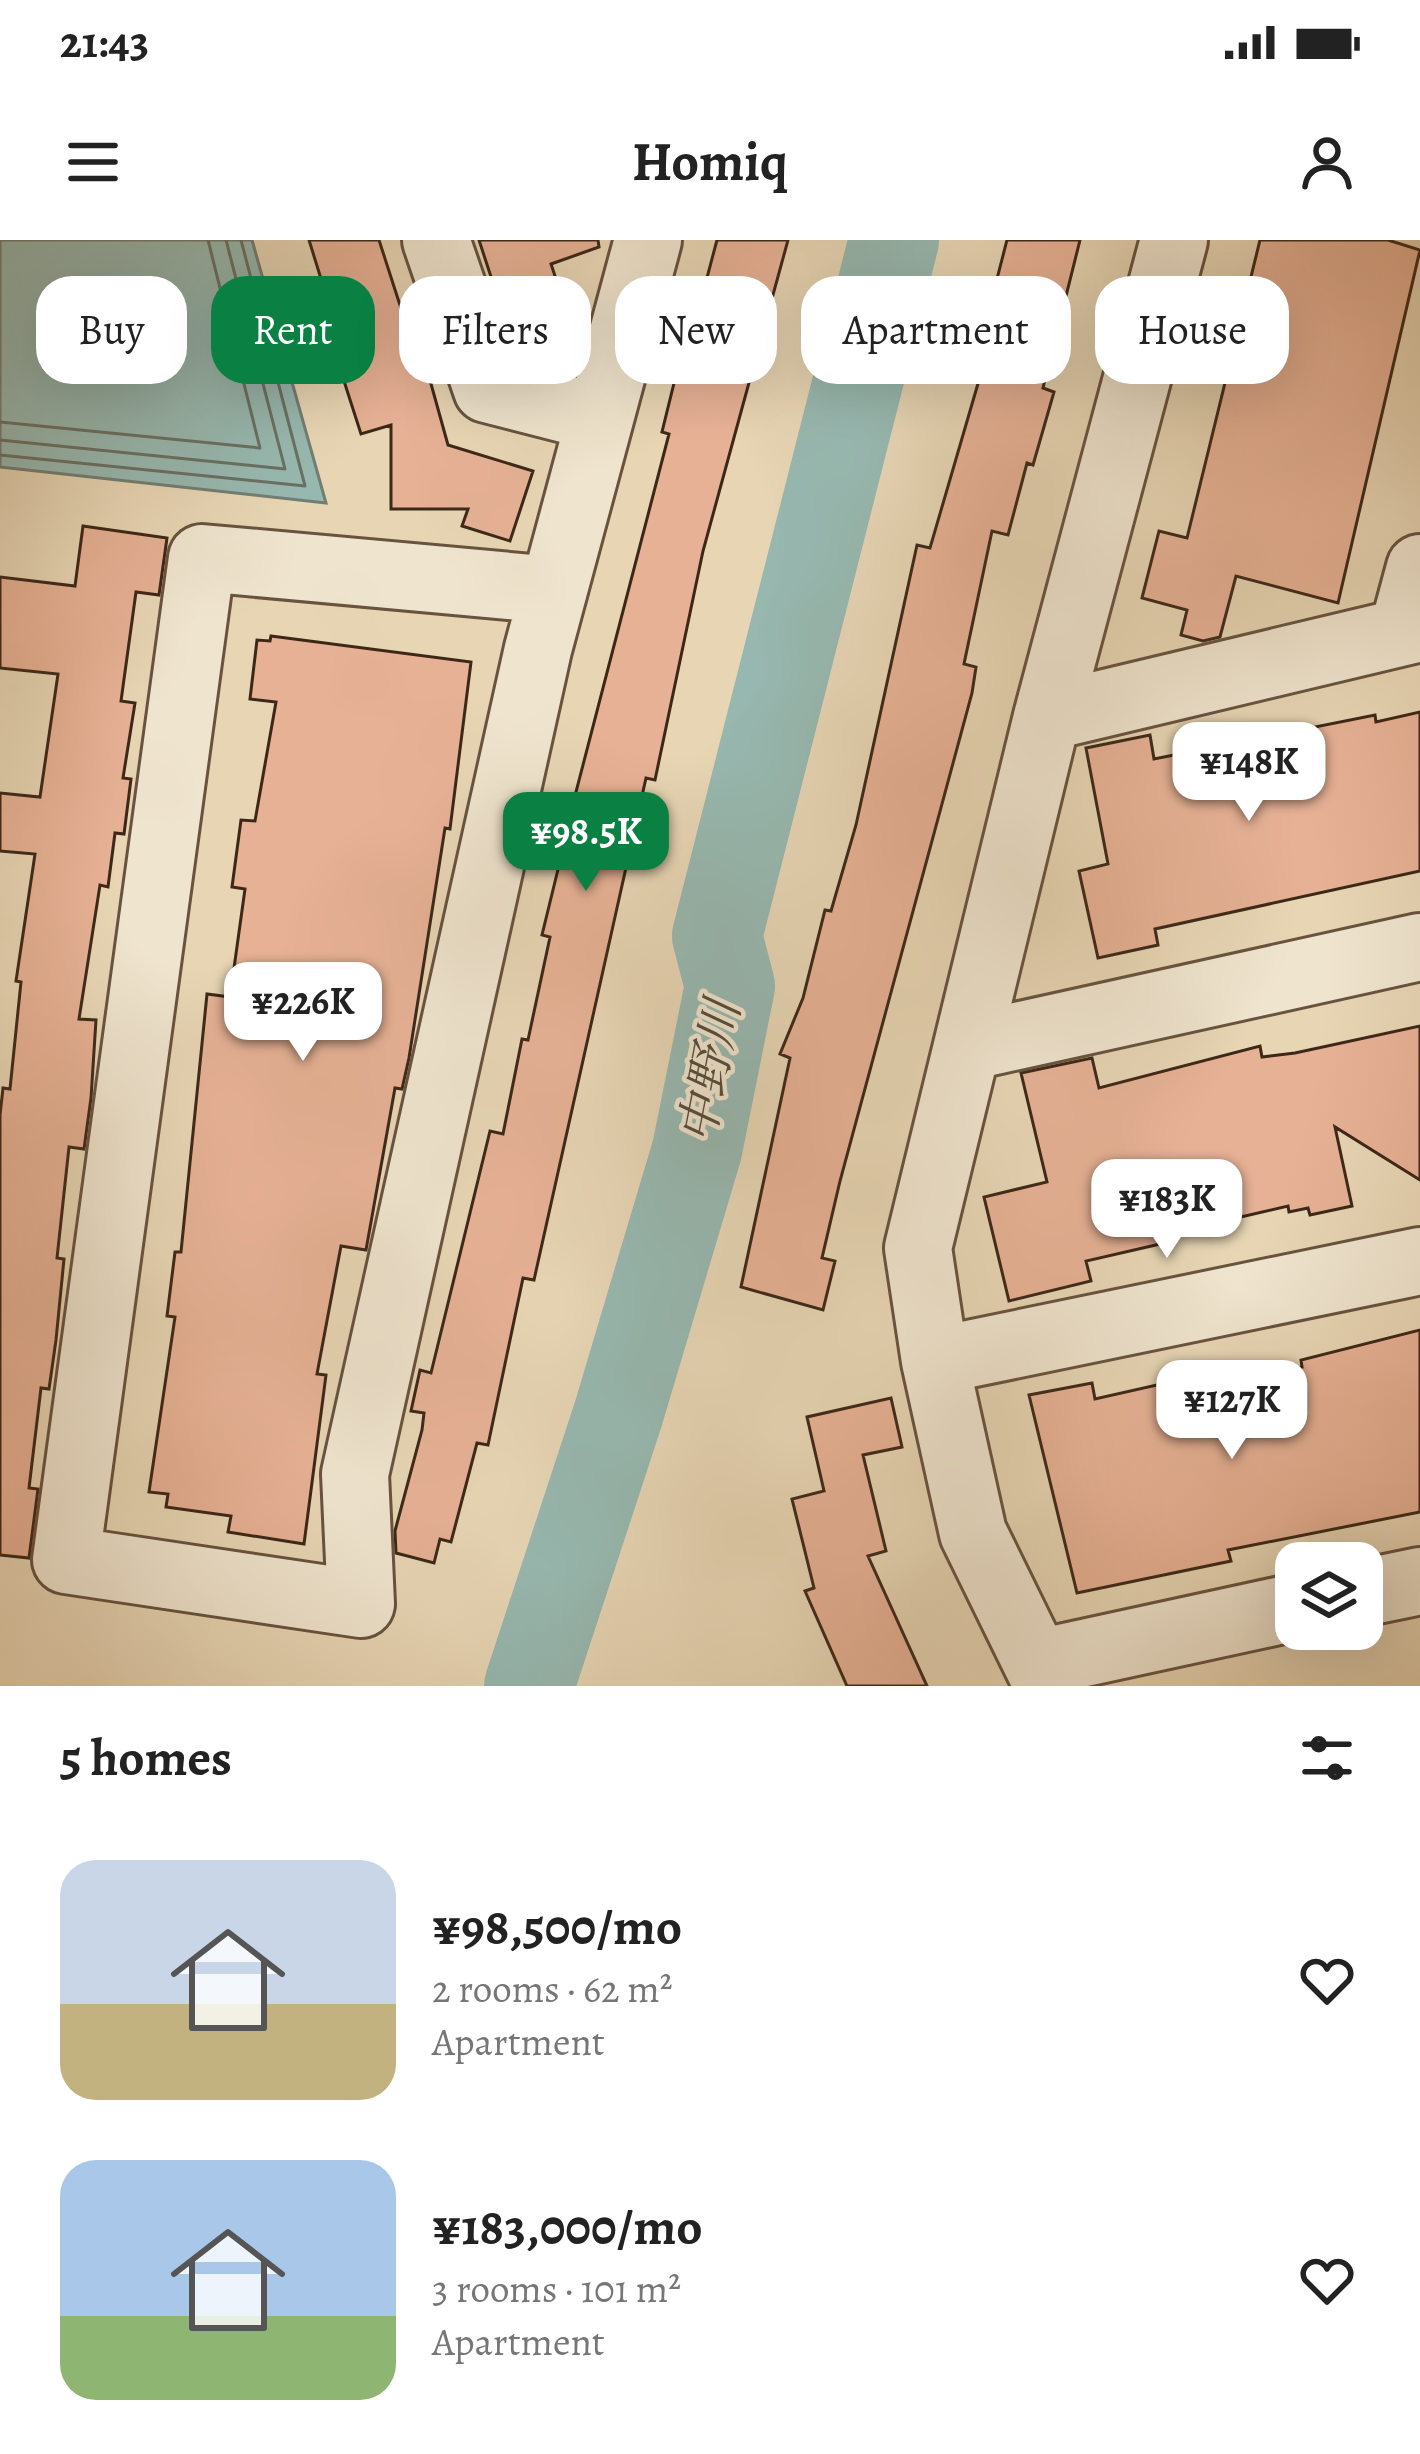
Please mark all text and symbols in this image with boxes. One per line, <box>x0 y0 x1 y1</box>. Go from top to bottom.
text: 21:43 <box>60 11 149 73</box>
text: Homiq <box>632 125 788 199</box>
icon: menu <box>60 129 126 195</box>
icon: person <box>1294 129 1360 195</box>
chip: Buy <box>36 276 187 384</box>
chip: Rent <box>211 276 375 384</box>
chip: Filters <box>399 276 591 384</box>
chip: New <box>615 276 777 384</box>
chip: Apartment <box>801 276 1071 384</box>
chip: House <box>1095 276 1289 384</box>
pin: ¥148K <box>1165 722 1333 824</box>
text: ¥148K <box>1199 734 1299 787</box>
pin: ¥98.5K <box>488 792 684 894</box>
text: ¥98.5K <box>530 804 642 857</box>
pin: ¥226K <box>219 962 387 1064</box>
text: ¥226K <box>251 974 355 1027</box>
water label: 中野川 <box>664 990 757 1149</box>
pin: ¥183K <box>1083 1159 1251 1261</box>
text: ¥183K <box>1118 1171 1216 1224</box>
pin: ¥127K <box>1148 1360 1316 1462</box>
text: ¥127K <box>1183 1372 1281 1425</box>
map controls <box>1275 1542 1383 1650</box>
button: layers <box>1275 1542 1383 1650</box>
text: 5 homes <box>60 1723 232 1793</box>
icon: filters <box>1294 1725 1360 1791</box>
text: ¥98,500/mo <box>432 1892 682 1962</box>
icon: home <box>156 1908 300 2052</box>
icon: heart <box>1294 1947 1360 2013</box>
text: 2 rooms · 62 m² <box>432 1962 672 2015</box>
text: Apartment <box>432 2015 605 2068</box>
text: ¥183,000/mo <box>432 2192 702 2262</box>
icon: home <box>156 2208 300 2352</box>
icon: heart <box>1294 2247 1360 2313</box>
text: 3 rooms · 101 m² <box>432 2262 681 2315</box>
text: Apartment <box>432 2315 605 2368</box>

